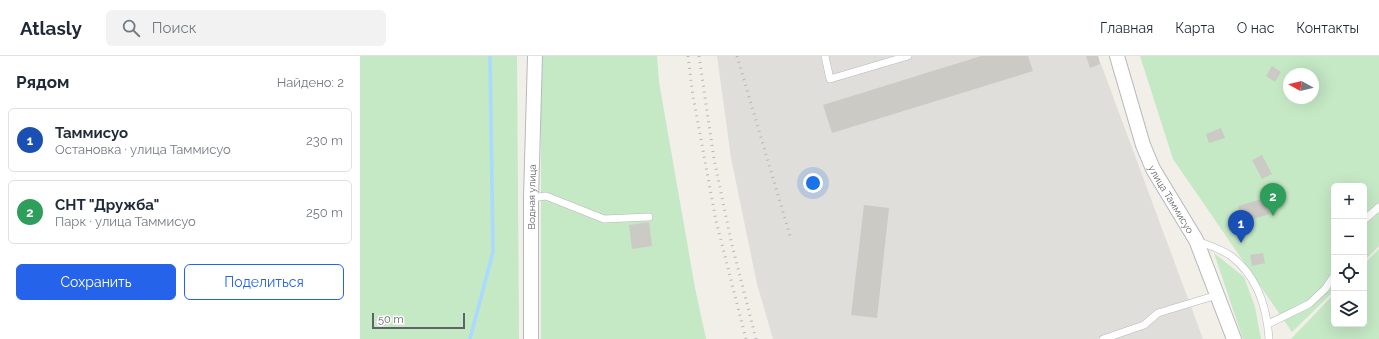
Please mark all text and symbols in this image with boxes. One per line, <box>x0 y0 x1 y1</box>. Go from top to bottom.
search box <box>106 10 386 46</box>
text: Atlasly <box>20 17 82 39</box>
icon: search <box>120 17 142 39</box>
text: Поиск <box>152 19 196 37</box>
text: Главная <box>1100 20 1153 36</box>
text: Карта <box>1175 20 1215 36</box>
text: О нас <box>1237 20 1274 36</box>
text: Контакты <box>1296 20 1359 36</box>
north arrow <box>1283 68 1319 104</box>
text: Рядом <box>16 72 69 92</box>
text: Найдено: 2 <box>277 75 344 90</box>
text: Таммисуо <box>55 124 128 142</box>
text: 1 <box>27 133 33 148</box>
text: 230 m <box>306 133 343 148</box>
text: Остановка · улица Таммисуо <box>55 142 231 157</box>
street label: Водная улица <box>525 164 537 230</box>
street label: улица Таммисуо <box>1147 164 1196 235</box>
your location <box>803 173 823 193</box>
pin: 2 <box>1260 183 1286 216</box>
map controls <box>1331 183 1367 327</box>
button: + <box>1331 183 1367 219</box>
text: СНТ "Дружба" <box>55 196 159 214</box>
text: 2 <box>26 205 34 220</box>
text: 250 m <box>306 205 343 220</box>
pin: 1 <box>1228 210 1254 243</box>
text: Парк · улица Таммисуо <box>55 214 196 229</box>
button: − <box>1331 219 1367 255</box>
button: locate <box>1331 255 1367 291</box>
button: Сохранить <box>16 264 176 300</box>
button: Поделиться <box>184 264 344 300</box>
button: layers <box>1331 291 1367 327</box>
scale bar <box>372 311 465 330</box>
text: 50 m <box>378 313 404 326</box>

